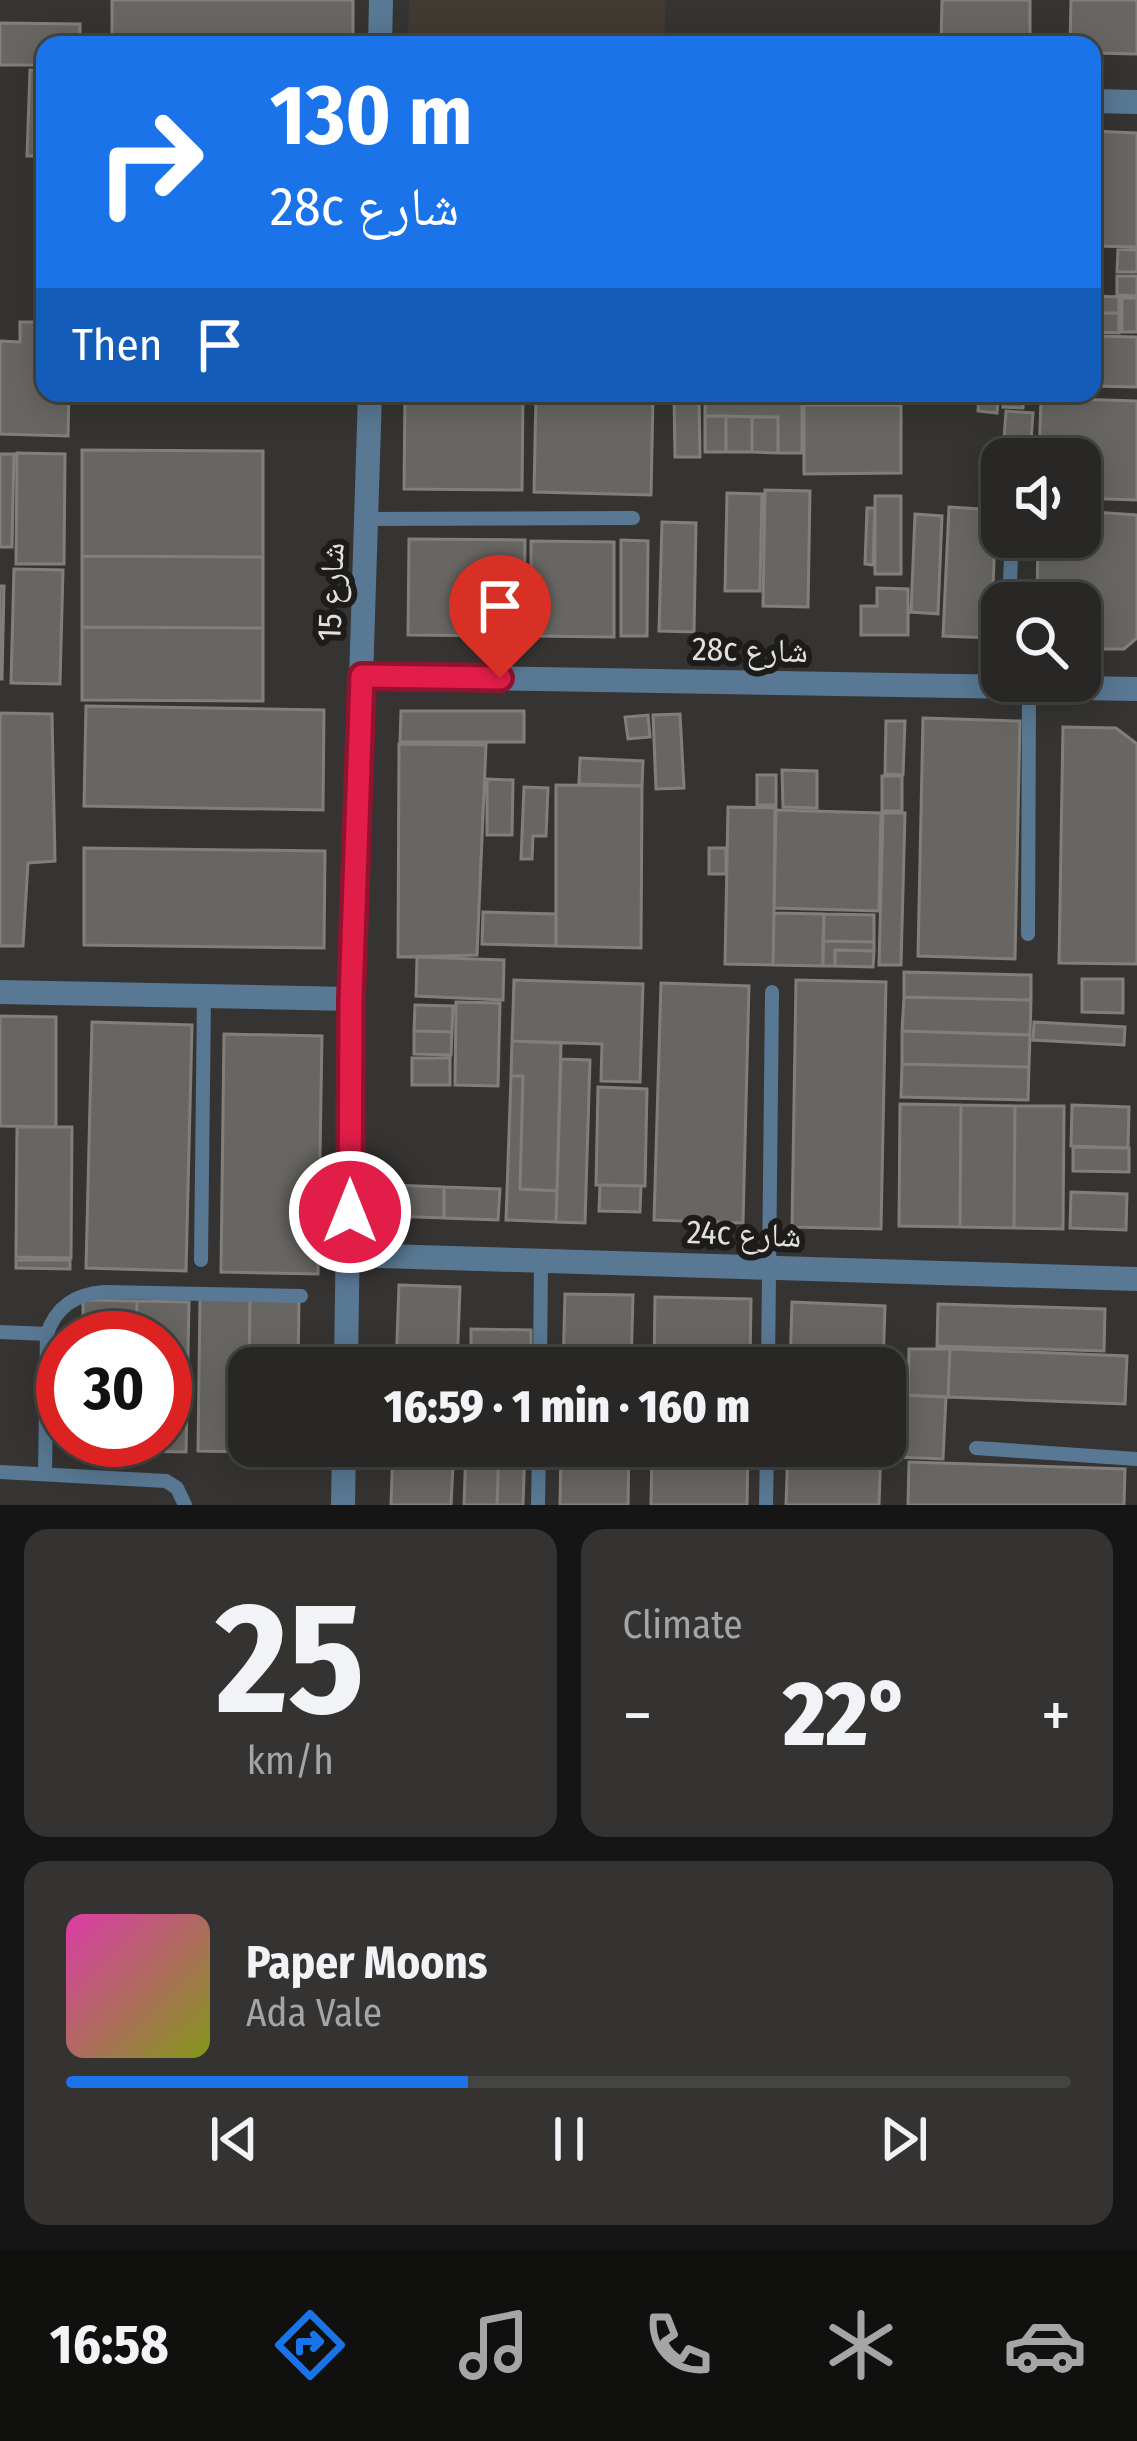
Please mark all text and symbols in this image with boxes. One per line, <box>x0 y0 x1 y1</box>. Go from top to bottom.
text: 130 m <box>270 65 473 166</box>
icon: right <box>72 84 228 240</box>
text: 28c شارع <box>270 175 459 239</box>
icon: arrive <box>187 312 253 378</box>
text: Then <box>72 318 163 372</box>
map controls <box>981 438 1101 702</box>
button: sound <box>981 438 1101 558</box>
street label: شارع 15 <box>309 542 353 642</box>
pin <box>449 555 551 678</box>
icon: arrive <box>467 573 533 639</box>
button: search <box>981 582 1101 702</box>
street label: 28c شارع <box>692 629 808 671</box>
position arrow <box>287 1149 413 1275</box>
street label: 24c شارع <box>686 1212 802 1256</box>
speed limit sign: 30 <box>36 1311 192 1467</box>
text: 16:59 · 1 min · 160 m <box>384 1380 750 1434</box>
text: 25 <box>216 1566 365 1753</box>
text: Climate <box>623 1602 743 1648</box>
text: 22° <box>783 1661 910 1769</box>
text: − <box>623 1676 652 1755</box>
text: + <box>1041 1676 1071 1755</box>
text: km/h <box>247 1738 334 1784</box>
text: Paper Moons <box>246 1936 488 1990</box>
text: Ada Vale <box>246 1990 382 2036</box>
icon: previous <box>201 2106 267 2172</box>
icon: pause <box>536 2106 602 2172</box>
icon: next <box>871 2106 937 2172</box>
icon: directions <box>268 2303 352 2387</box>
icon: music <box>452 2303 536 2387</box>
icon: phone <box>636 2303 720 2387</box>
icon: climate <box>819 2303 903 2387</box>
icon: car <box>1003 2303 1087 2387</box>
text: 16:58 <box>50 2313 169 2377</box>

